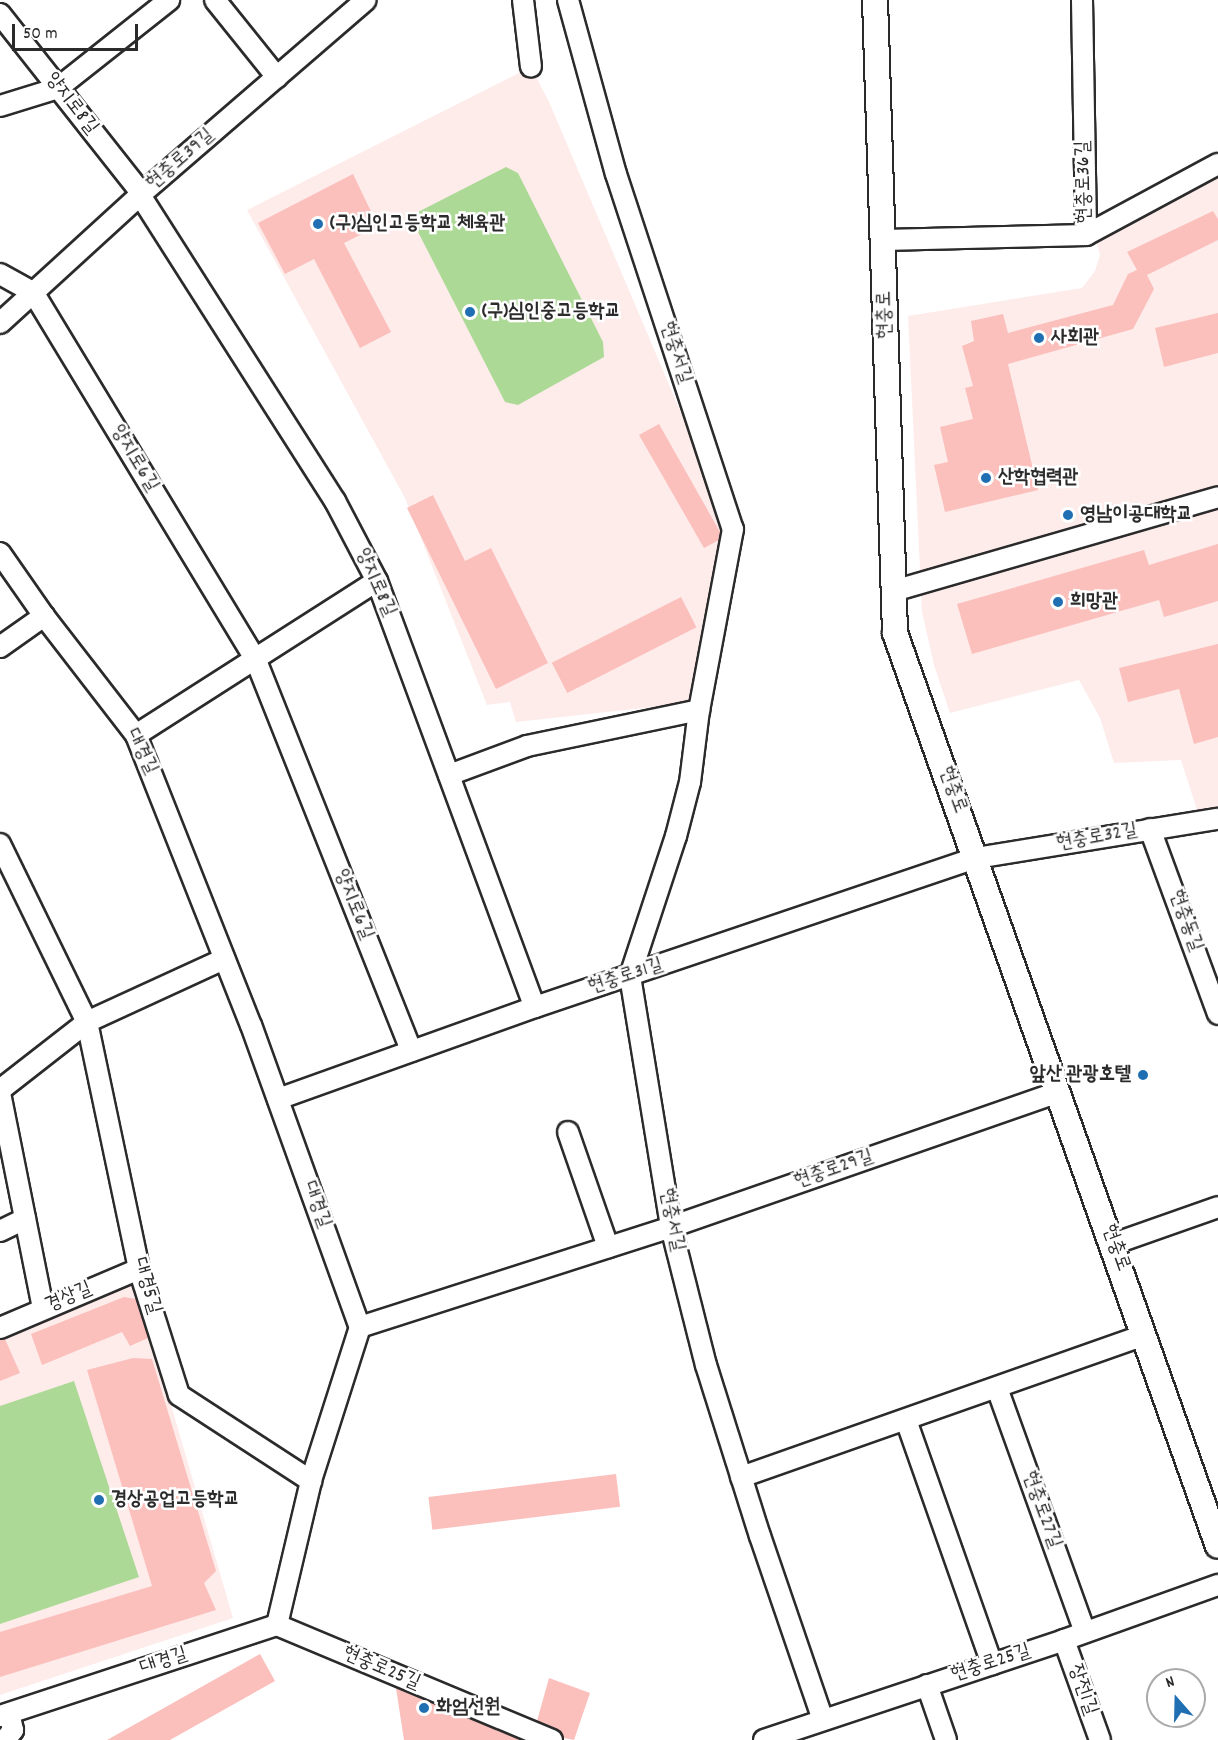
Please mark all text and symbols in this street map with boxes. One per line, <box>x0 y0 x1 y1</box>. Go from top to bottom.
scale bar <box>15 12 141 50</box>
text: 50 m <box>23 22 58 47</box>
street label: 양지로8길 <box>39 68 103 140</box>
street label: 현충로39길 <box>142 124 220 196</box>
street label: 현충로36길 <box>1072 140 1098 224</box>
place label: (구)심인고등학교 체육관 <box>330 212 506 236</box>
marker: (구)심인고등학교 체육관 <box>311 217 325 231</box>
street label: 현충로 <box>874 291 898 339</box>
place label: (구)심인중고등학교 <box>482 300 621 324</box>
marker: (구)심인중고등학교 <box>463 305 477 319</box>
street label: 현충서길 <box>654 319 696 387</box>
place label: 사회관 <box>1051 326 1099 350</box>
marker: 사회관 <box>1032 331 1046 345</box>
street label: 양지로6길 <box>105 421 163 497</box>
place label: 산학협력관 <box>998 466 1078 490</box>
marker: 산학협력관 <box>979 471 993 485</box>
place label: 영남이공대학교 <box>1080 503 1193 527</box>
marker: 영남이공대학교 <box>1061 508 1075 522</box>
street label: 양지로8길 <box>349 545 401 621</box>
place label: 희망관 <box>1070 590 1118 614</box>
marker: 희망관 <box>1051 595 1065 609</box>
street label: 대경길 <box>120 725 162 779</box>
street label: 현충로 <box>932 763 972 817</box>
street label: 현충로32길 <box>1055 819 1139 857</box>
street label: 양지로6길 <box>328 866 378 944</box>
street label: 현충동길 <box>1163 887 1207 955</box>
street label: 현충로31길 <box>585 954 667 1000</box>
place label: 앞산 관광호텔 <box>1030 1063 1131 1087</box>
marker: 앞산 관광호텔 <box>1136 1068 1150 1082</box>
street label: 현충로29길 <box>791 1145 877 1195</box>
street label: 대경길 <box>296 1178 336 1232</box>
street label: 현충서길 <box>653 1186 689 1254</box>
street label: 현충로 <box>1095 1221 1135 1275</box>
street label: 대경5길 <box>127 1255 165 1317</box>
street label: 경상길 <box>42 1278 96 1318</box>
street label: 현충로27길 <box>1016 1468 1066 1552</box>
place label: 경상공업고등학교 <box>111 1488 240 1512</box>
marker: 경상공업고등학교 <box>92 1493 106 1507</box>
street label: 현충로25길 <box>948 1640 1034 1688</box>
street label: 현충로25길 <box>338 1642 424 1696</box>
street label: 대경길 <box>137 1643 191 1681</box>
street label: 장전1길 <box>1062 1661 1102 1719</box>
north arrow <box>1146 1668 1206 1728</box>
text: N <box>1163 1670 1178 1695</box>
place label: 화엄선원 <box>436 1696 500 1720</box>
marker: 화엄선원 <box>417 1701 431 1715</box>

